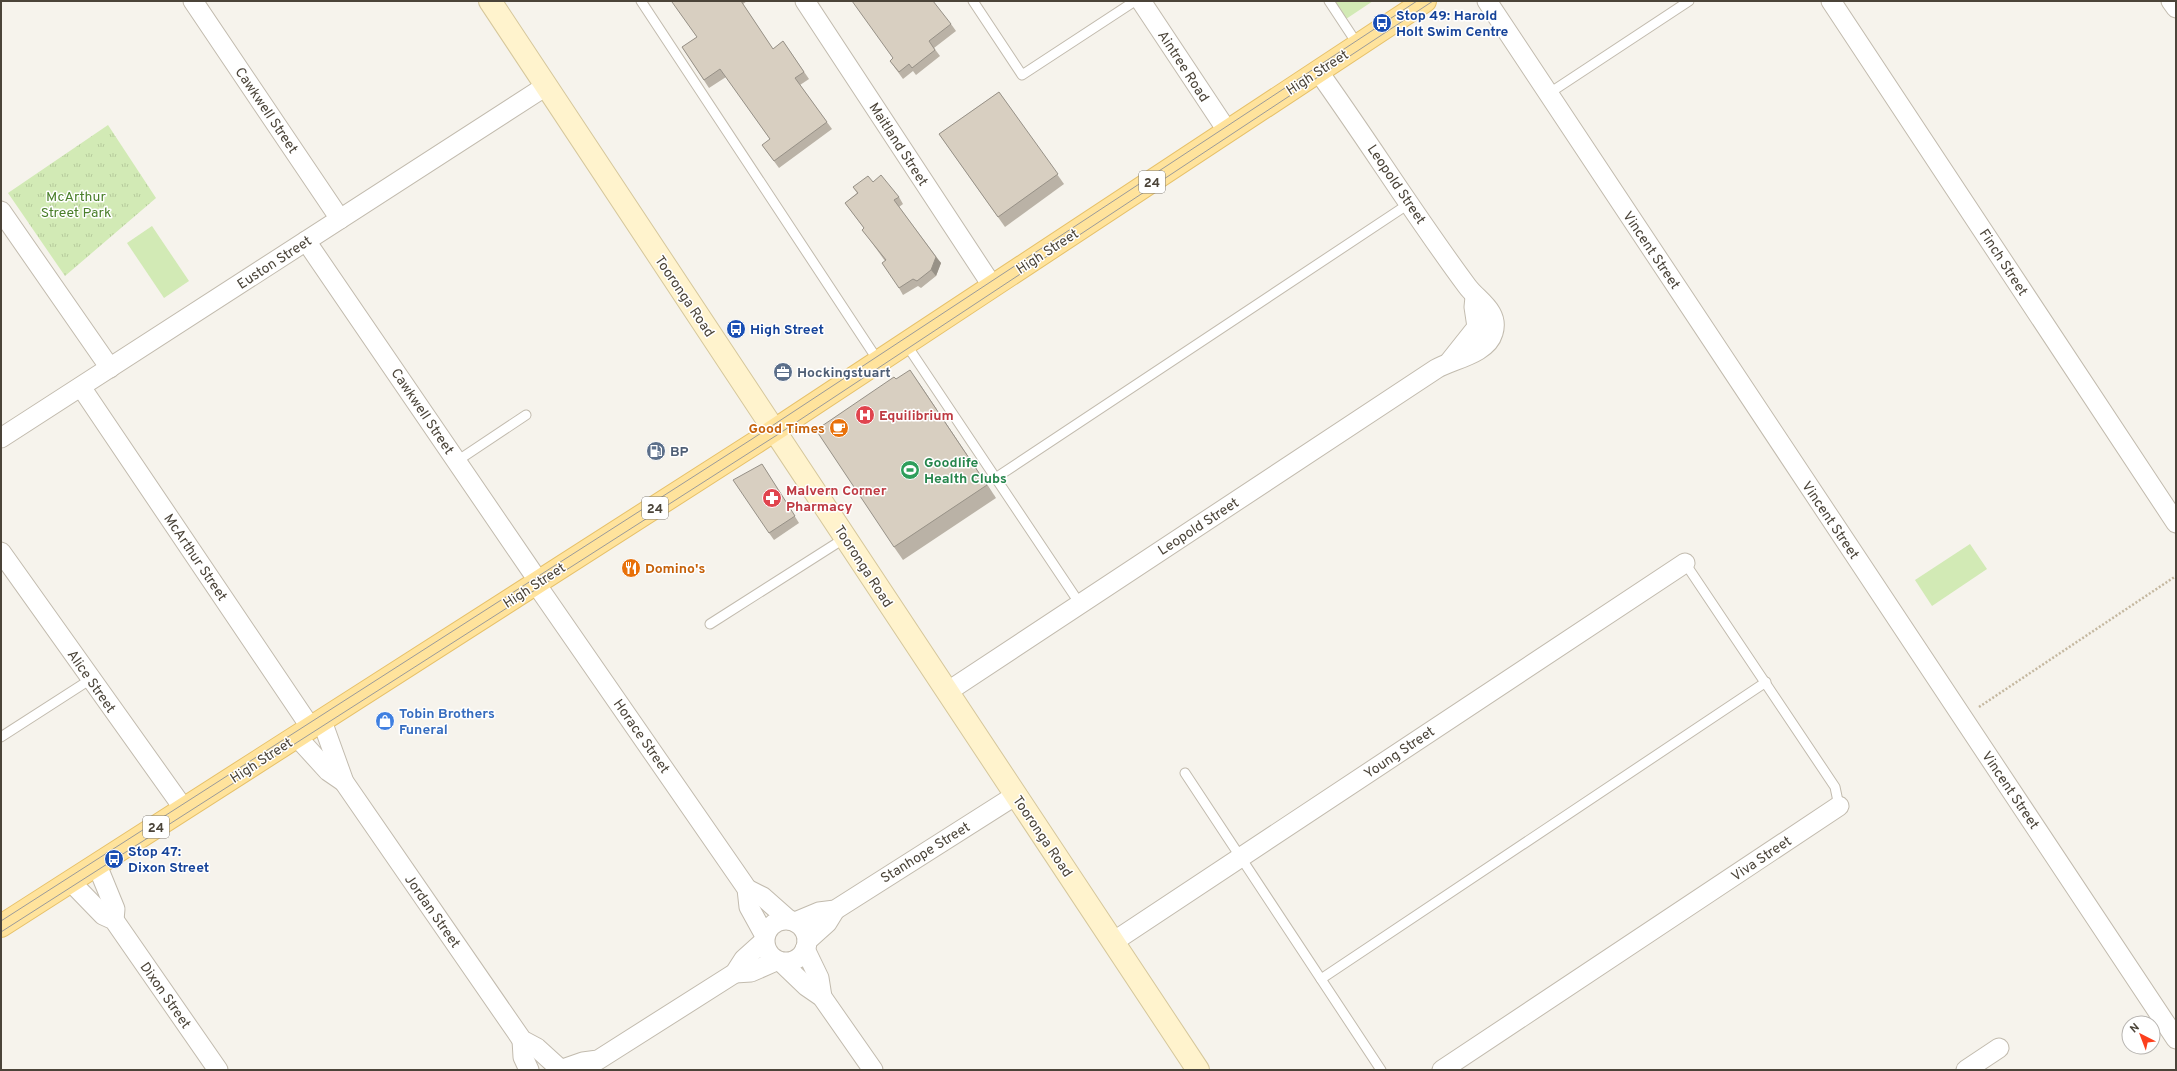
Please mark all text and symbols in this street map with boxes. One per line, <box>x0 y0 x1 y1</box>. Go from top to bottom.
place label: Stop 49: Harold Holt Swim Centre <box>1396 8 1509 41</box>
bus stop icon: Stop 49: Harold Holt Swim Centre <box>1371 12 1393 34</box>
street label: Aintree Road <box>1153 28 1212 106</box>
street label: High Street <box>1283 47 1352 100</box>
street label: Cawkwell Street <box>231 65 301 157</box>
street label: Maitland Street <box>865 100 931 190</box>
street label: Leopold Street <box>1363 142 1429 228</box>
road number: 24 <box>1139 171 1165 193</box>
park label: McArthur Street Park <box>41 189 111 222</box>
street label: Vincent Street <box>1618 209 1683 293</box>
street label: High Street <box>1013 226 1082 279</box>
street label: Finch Street <box>1975 226 2031 299</box>
street label: Euston Street <box>234 233 315 294</box>
street label: Tooronga Road <box>650 253 717 341</box>
bus stop icon: High Street <box>725 318 747 340</box>
place label: High Street <box>750 322 824 339</box>
office icon: Hockingstuart <box>772 361 794 383</box>
place label: Hockingstuart <box>797 365 891 382</box>
street label: Cawkwell Street <box>387 366 457 458</box>
hospital icon: Equilibrium <box>854 404 876 426</box>
place label: Equilibrium <box>879 408 954 425</box>
cafe icon: Good Times <box>828 417 850 439</box>
place label: Good Times <box>749 421 825 438</box>
fuel station icon: BP <box>645 440 667 462</box>
place label: BP <box>670 444 689 461</box>
place label: Goodlife Health Clubs <box>924 455 1007 488</box>
sports icon: Goodlife Health Clubs <box>899 459 921 481</box>
street label: Vincent Street <box>1797 479 1862 563</box>
place label: Malvern Corner Pharmacy <box>786 483 887 516</box>
pharmacy icon: Malvern Corner Pharmacy <box>761 487 783 509</box>
street label: Leopold Street <box>1155 495 1242 560</box>
road number: 24 <box>642 497 668 519</box>
street label: McArthur Street <box>159 511 230 605</box>
street label: Tooronga Road <box>830 522 896 611</box>
restaurant icon: Domino's <box>620 557 642 579</box>
street label: High Street <box>500 560 569 613</box>
place label: Domino's <box>645 561 705 578</box>
street label: Alice Street <box>63 647 119 717</box>
street label: Horace Street <box>609 696 673 777</box>
place label: Tobin Brothers Funeral <box>399 706 495 739</box>
shop icon: Tobin Brothers Funeral <box>374 710 396 732</box>
street label: Young Street <box>1361 723 1438 783</box>
street label: High Street <box>227 735 296 788</box>
street label: Vincent Street <box>1977 749 2042 833</box>
street label: Tooronga Road <box>1008 793 1075 881</box>
road number: 24 <box>143 816 169 838</box>
street label: Stanhope Street <box>878 819 974 888</box>
street label: Viva Street <box>1729 833 1795 886</box>
place label: Stop 47: Dixon Street <box>128 844 209 877</box>
bus stop icon: Stop 47: Dixon Street <box>103 848 125 870</box>
street label: Jordan Street <box>400 872 463 952</box>
street label: Dixon Street <box>136 959 194 1032</box>
north arrow <box>2121 1015 2161 1055</box>
text: N <box>2127 1020 2143 1036</box>

